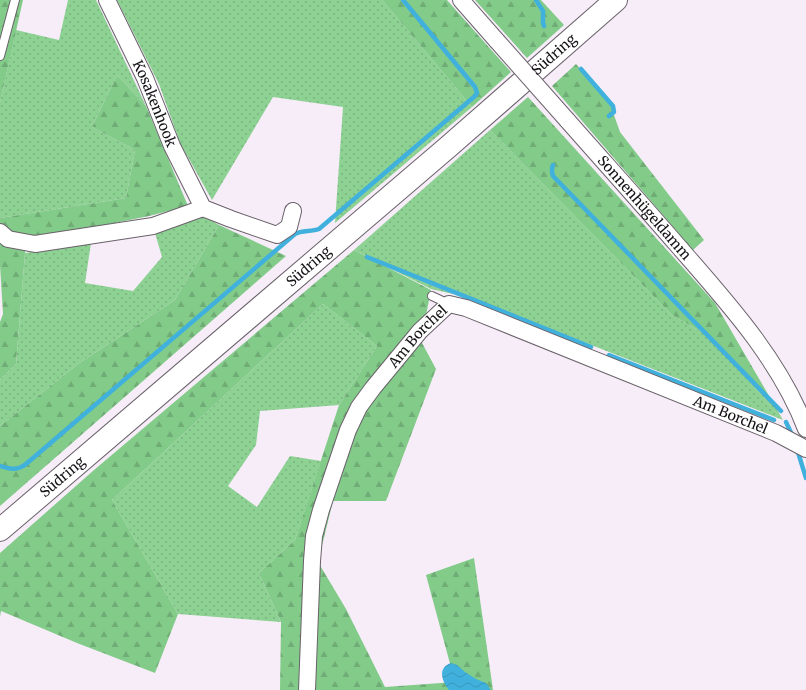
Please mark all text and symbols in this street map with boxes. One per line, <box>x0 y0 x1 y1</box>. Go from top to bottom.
street label: Südring <box>528 30 580 79</box>
street label: Kosakenhook <box>129 57 181 150</box>
street label: Sonnenhügeldamm <box>594 152 695 264</box>
street label: Südring <box>282 242 335 291</box>
street label: Am Borchel <box>384 301 451 372</box>
street label: Am Borchel <box>690 391 771 438</box>
street label: Südring <box>36 452 89 501</box>

